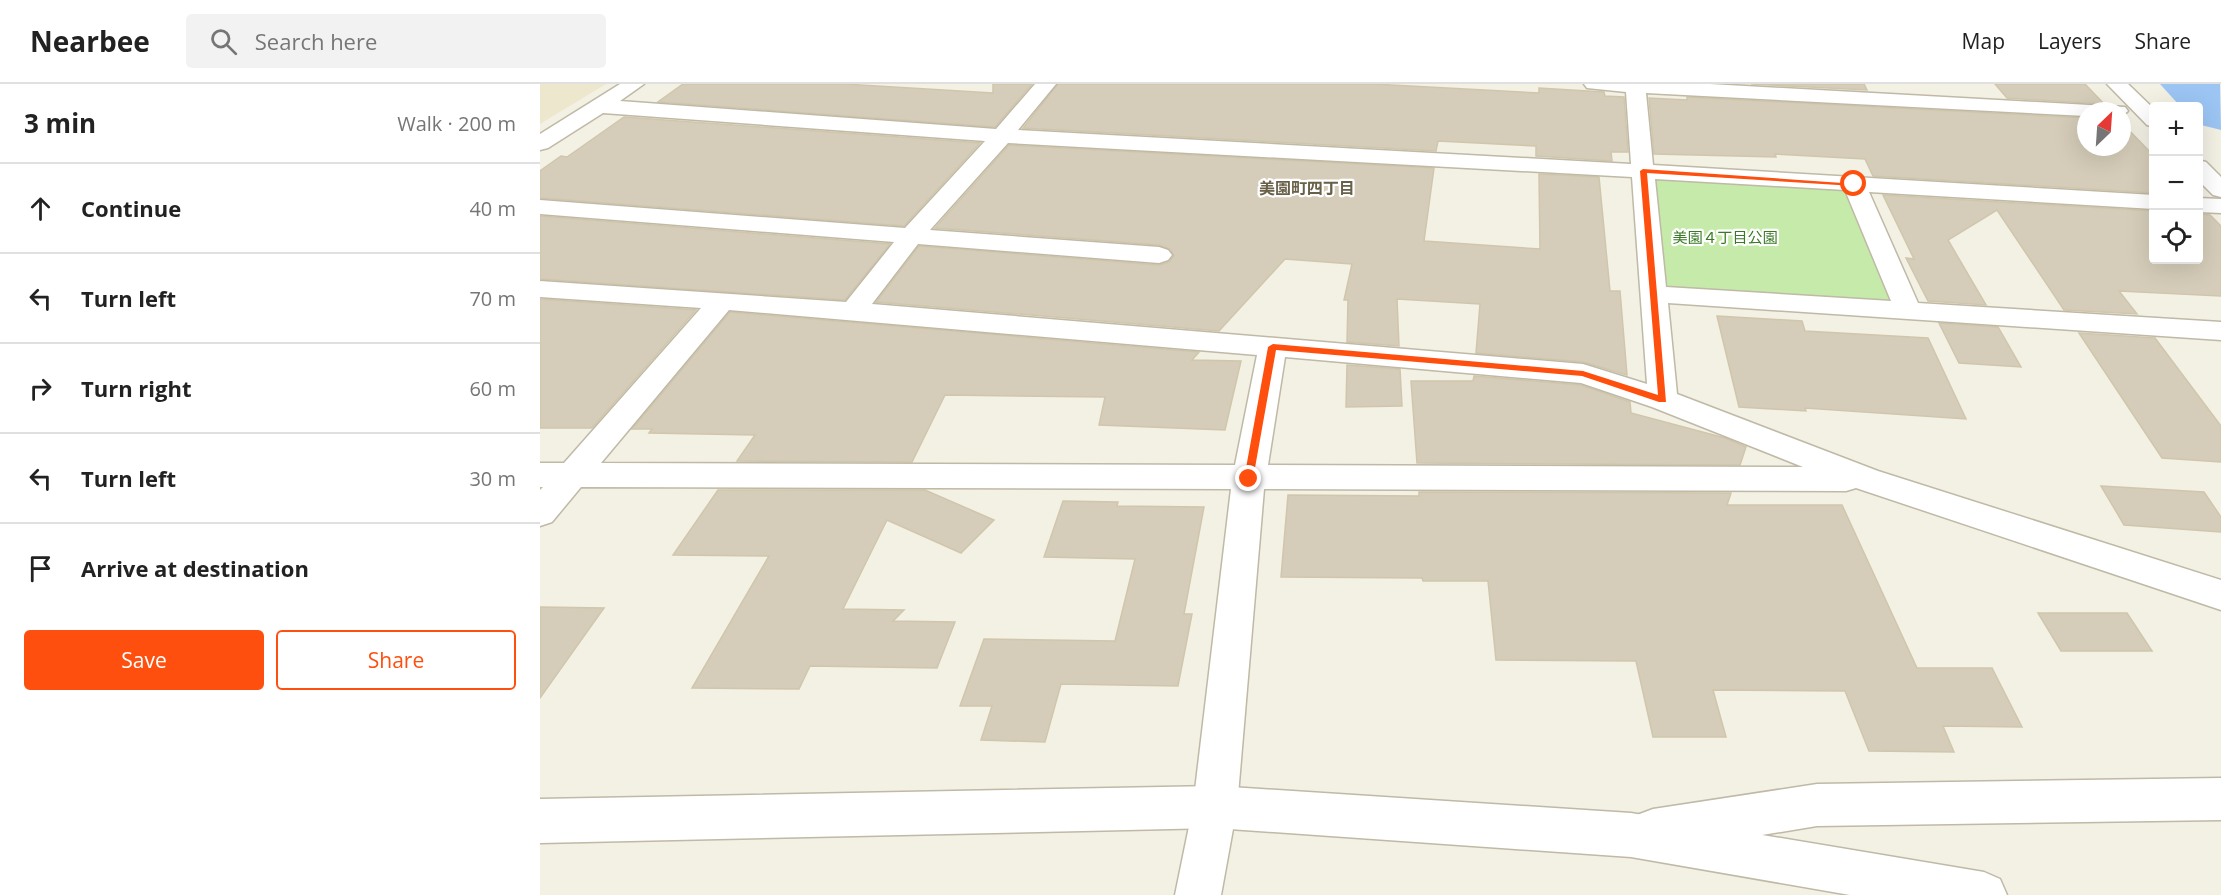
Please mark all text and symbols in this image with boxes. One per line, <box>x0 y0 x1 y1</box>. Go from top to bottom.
search box <box>186 14 606 68</box>
text: Nearbee <box>30 22 150 60</box>
icon: search <box>207 25 240 58</box>
text: Search here <box>255 26 377 56</box>
text: Map <box>1962 27 2005 55</box>
text: Layers <box>2038 27 2102 55</box>
text: Share <box>2135 27 2191 55</box>
north arrow <box>2077 102 2131 156</box>
map controls <box>2149 102 2203 264</box>
button: + <box>2149 102 2203 156</box>
text: 3 min <box>24 105 96 141</box>
text: Walk · 200 m <box>397 110 516 137</box>
button: − <box>2149 156 2203 210</box>
route start <box>1840 170 1866 196</box>
district label: 美園町四丁目 <box>1259 177 1355 199</box>
icon: ahead <box>24 192 57 225</box>
text: Continue <box>81 193 181 223</box>
text: 40 m <box>469 195 516 222</box>
button: locate <box>2149 210 2203 264</box>
park label: 美園４丁目公園 <box>1672 227 1778 247</box>
icon: left <box>24 282 57 315</box>
text: Turn left <box>81 283 176 313</box>
text: 70 m <box>469 285 516 312</box>
icon: right <box>24 372 57 405</box>
text: Turn right <box>81 373 192 403</box>
text: 60 m <box>469 375 516 402</box>
icon: left <box>24 462 57 495</box>
text: Turn left <box>81 463 176 493</box>
text: 30 m <box>469 465 516 492</box>
route end <box>1235 465 1261 491</box>
icon: arrive <box>24 552 57 585</box>
text: Arrive at destination <box>81 553 309 583</box>
button: Save <box>24 630 264 690</box>
button: Share <box>276 630 516 690</box>

